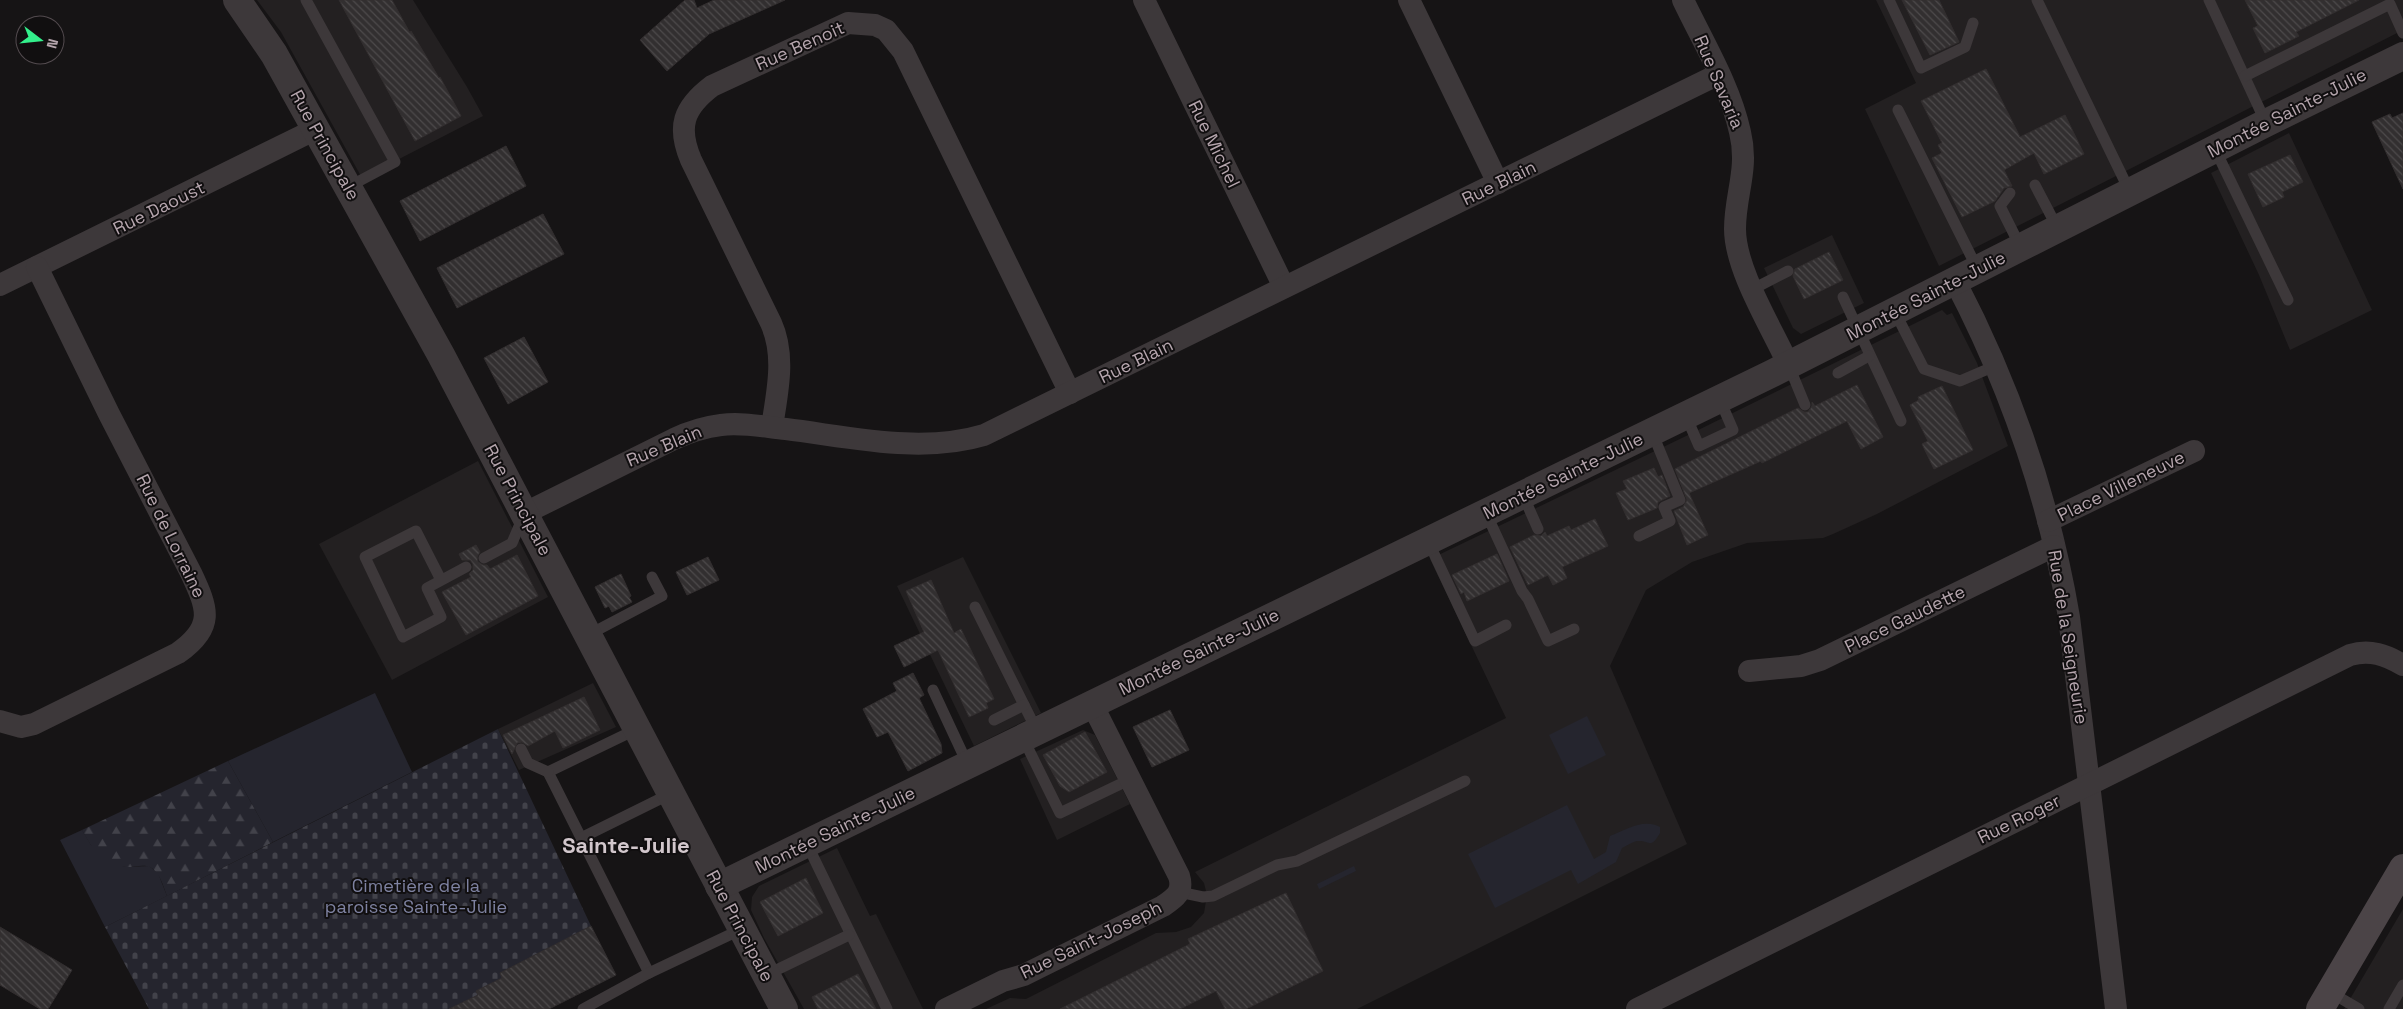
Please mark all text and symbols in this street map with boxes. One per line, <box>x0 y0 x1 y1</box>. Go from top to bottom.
north arrow <box>15 15 65 65</box>
street label: Rue Benoit <box>752 16 848 75</box>
street label: Rue Savaria <box>1689 31 1750 132</box>
text: N <box>43 37 62 51</box>
street label: Montée Sainte-Julie <box>2203 62 2370 163</box>
street label: Rue Principale <box>286 85 365 204</box>
street label: Rue Michel <box>1183 96 1245 191</box>
street label: Rue Blain <box>1458 155 1540 210</box>
street label: Rue Daoust <box>109 175 208 240</box>
street label: Montée Sainte-Julie <box>1842 245 2009 346</box>
street label: Rue Blain <box>1095 333 1177 388</box>
street label: Rue Blain <box>623 419 705 472</box>
street label: Montée Sainte-Julie <box>1479 427 1647 524</box>
street label: Rue Principale <box>479 440 557 559</box>
street label: Place Villeneuve <box>2053 445 2188 526</box>
street label: Rue de Lorraine <box>131 470 211 602</box>
street label: Rue de la Seigneurie <box>2043 548 2094 726</box>
street label: Place Gaudette <box>1841 579 1969 658</box>
street label: Montée Sainte-Julie <box>1115 603 1283 700</box>
street label: Montée Sainte-Julie <box>751 781 919 878</box>
street label: Rue Roger <box>1974 789 2064 848</box>
district label: Sainte-Julie <box>562 831 690 859</box>
street label: Rue Principale <box>701 866 779 985</box>
park label: Cimetière de la paroisse Sainte-Julie <box>325 874 507 918</box>
street label: Rue Saint-Joseph <box>1016 895 1165 984</box>

